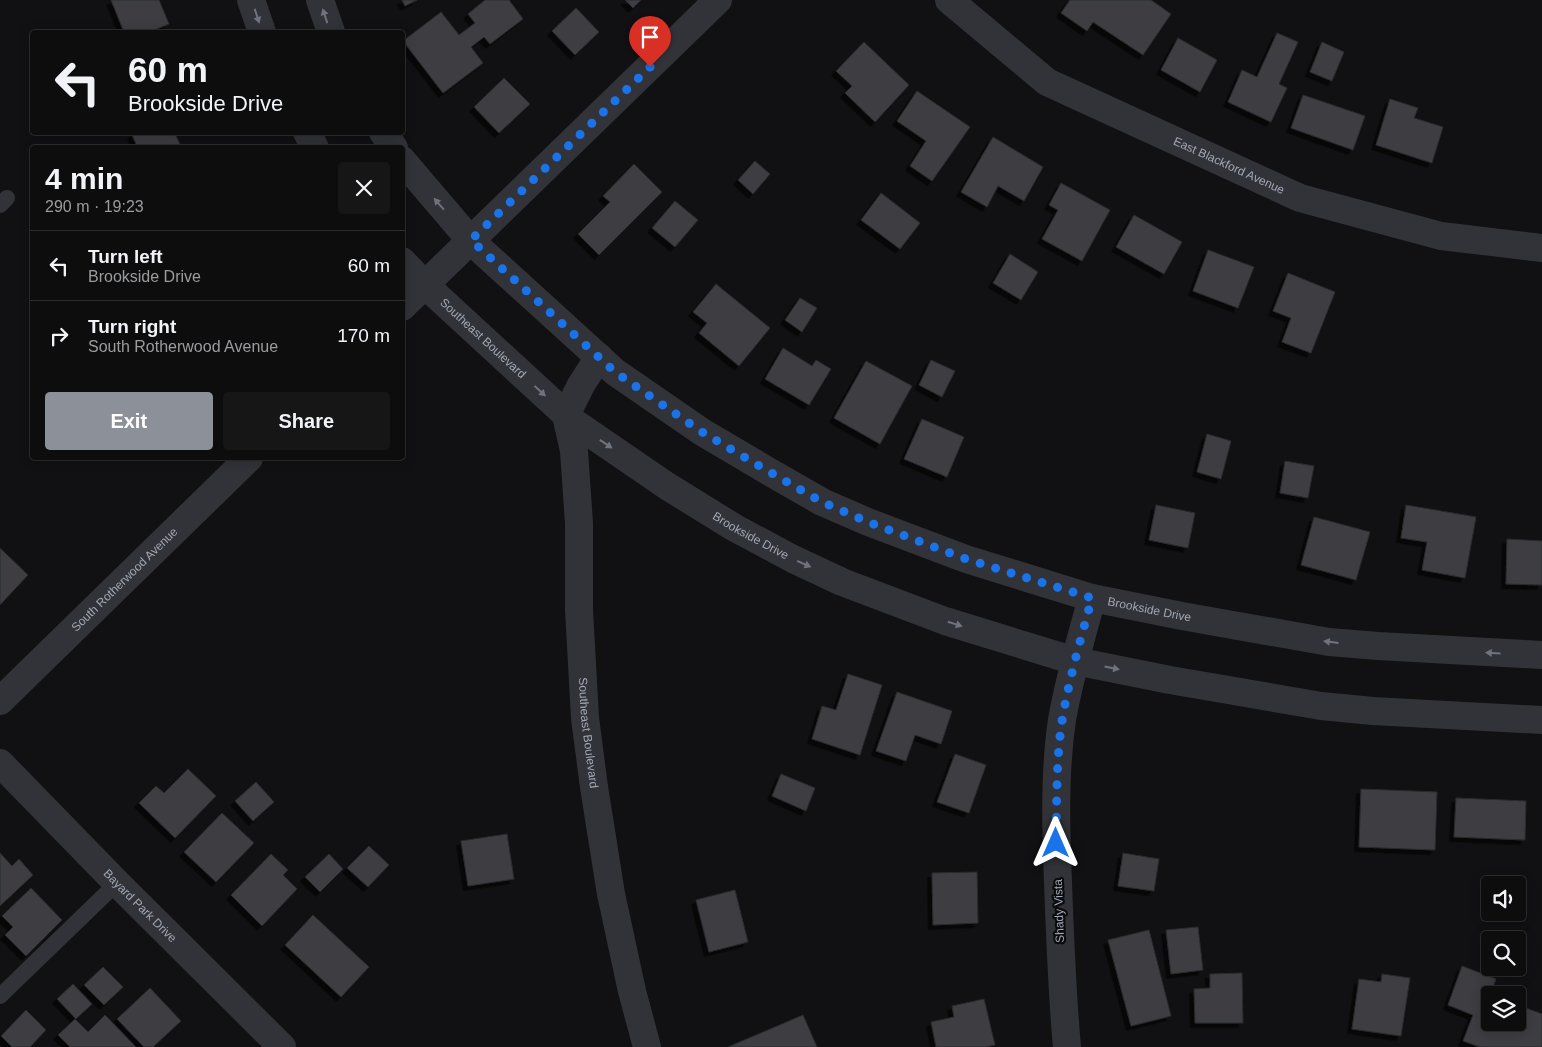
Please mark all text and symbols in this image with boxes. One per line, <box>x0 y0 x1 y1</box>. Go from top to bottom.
one-way arrow <box>254 9 261 24</box>
one-way arrow <box>321 9 328 24</box>
pin <box>629 16 671 67</box>
icon: arrive <box>636 23 664 51</box>
icon: left <box>45 50 110 115</box>
text: 60 m <box>128 50 208 89</box>
text: Brookside Drive <box>128 91 283 116</box>
street label: East Blackford Avenue <box>1171 134 1287 197</box>
text: 4 min <box>45 162 123 195</box>
button: close <box>338 162 390 214</box>
text: 290 m · 19:23 <box>45 198 144 215</box>
one-way arrow <box>433 198 445 210</box>
text: Turn left <box>88 246 163 267</box>
icon: left <box>45 252 73 280</box>
text: 60 m <box>348 255 390 276</box>
text: Brookside Drive <box>88 268 201 285</box>
street label: Southeast Boulevard <box>437 295 529 381</box>
text: Turn right <box>88 316 176 337</box>
icon: right <box>45 322 73 350</box>
text: 170 m <box>337 325 390 346</box>
text: South Rotherwood Avenue <box>88 338 278 355</box>
one-way arrow <box>533 385 545 397</box>
button: Exit <box>45 392 213 450</box>
button: Share <box>223 392 390 450</box>
one-way arrow <box>599 439 612 449</box>
street label: Brookside Drive <box>710 509 791 563</box>
street label: South Rotherwood Avenue <box>69 524 181 634</box>
one-way arrow <box>797 561 811 569</box>
street label: Brookside Drive <box>1106 594 1193 625</box>
one-way arrow <box>948 621 963 629</box>
one-way arrow <box>1323 638 1339 646</box>
one-way arrow <box>1485 649 1501 657</box>
one-way arrow <box>1104 664 1119 672</box>
street label: Southeast Boulevard <box>576 677 601 789</box>
position arrow <box>1029 816 1081 868</box>
street label: Bayard Park Drive <box>101 866 180 945</box>
map controls <box>1481 876 1526 1031</box>
button: sound <box>1481 876 1526 921</box>
street label: Shady Vista <box>1051 879 1067 943</box>
button: search <box>1481 931 1526 976</box>
button: layers <box>1481 986 1526 1031</box>

